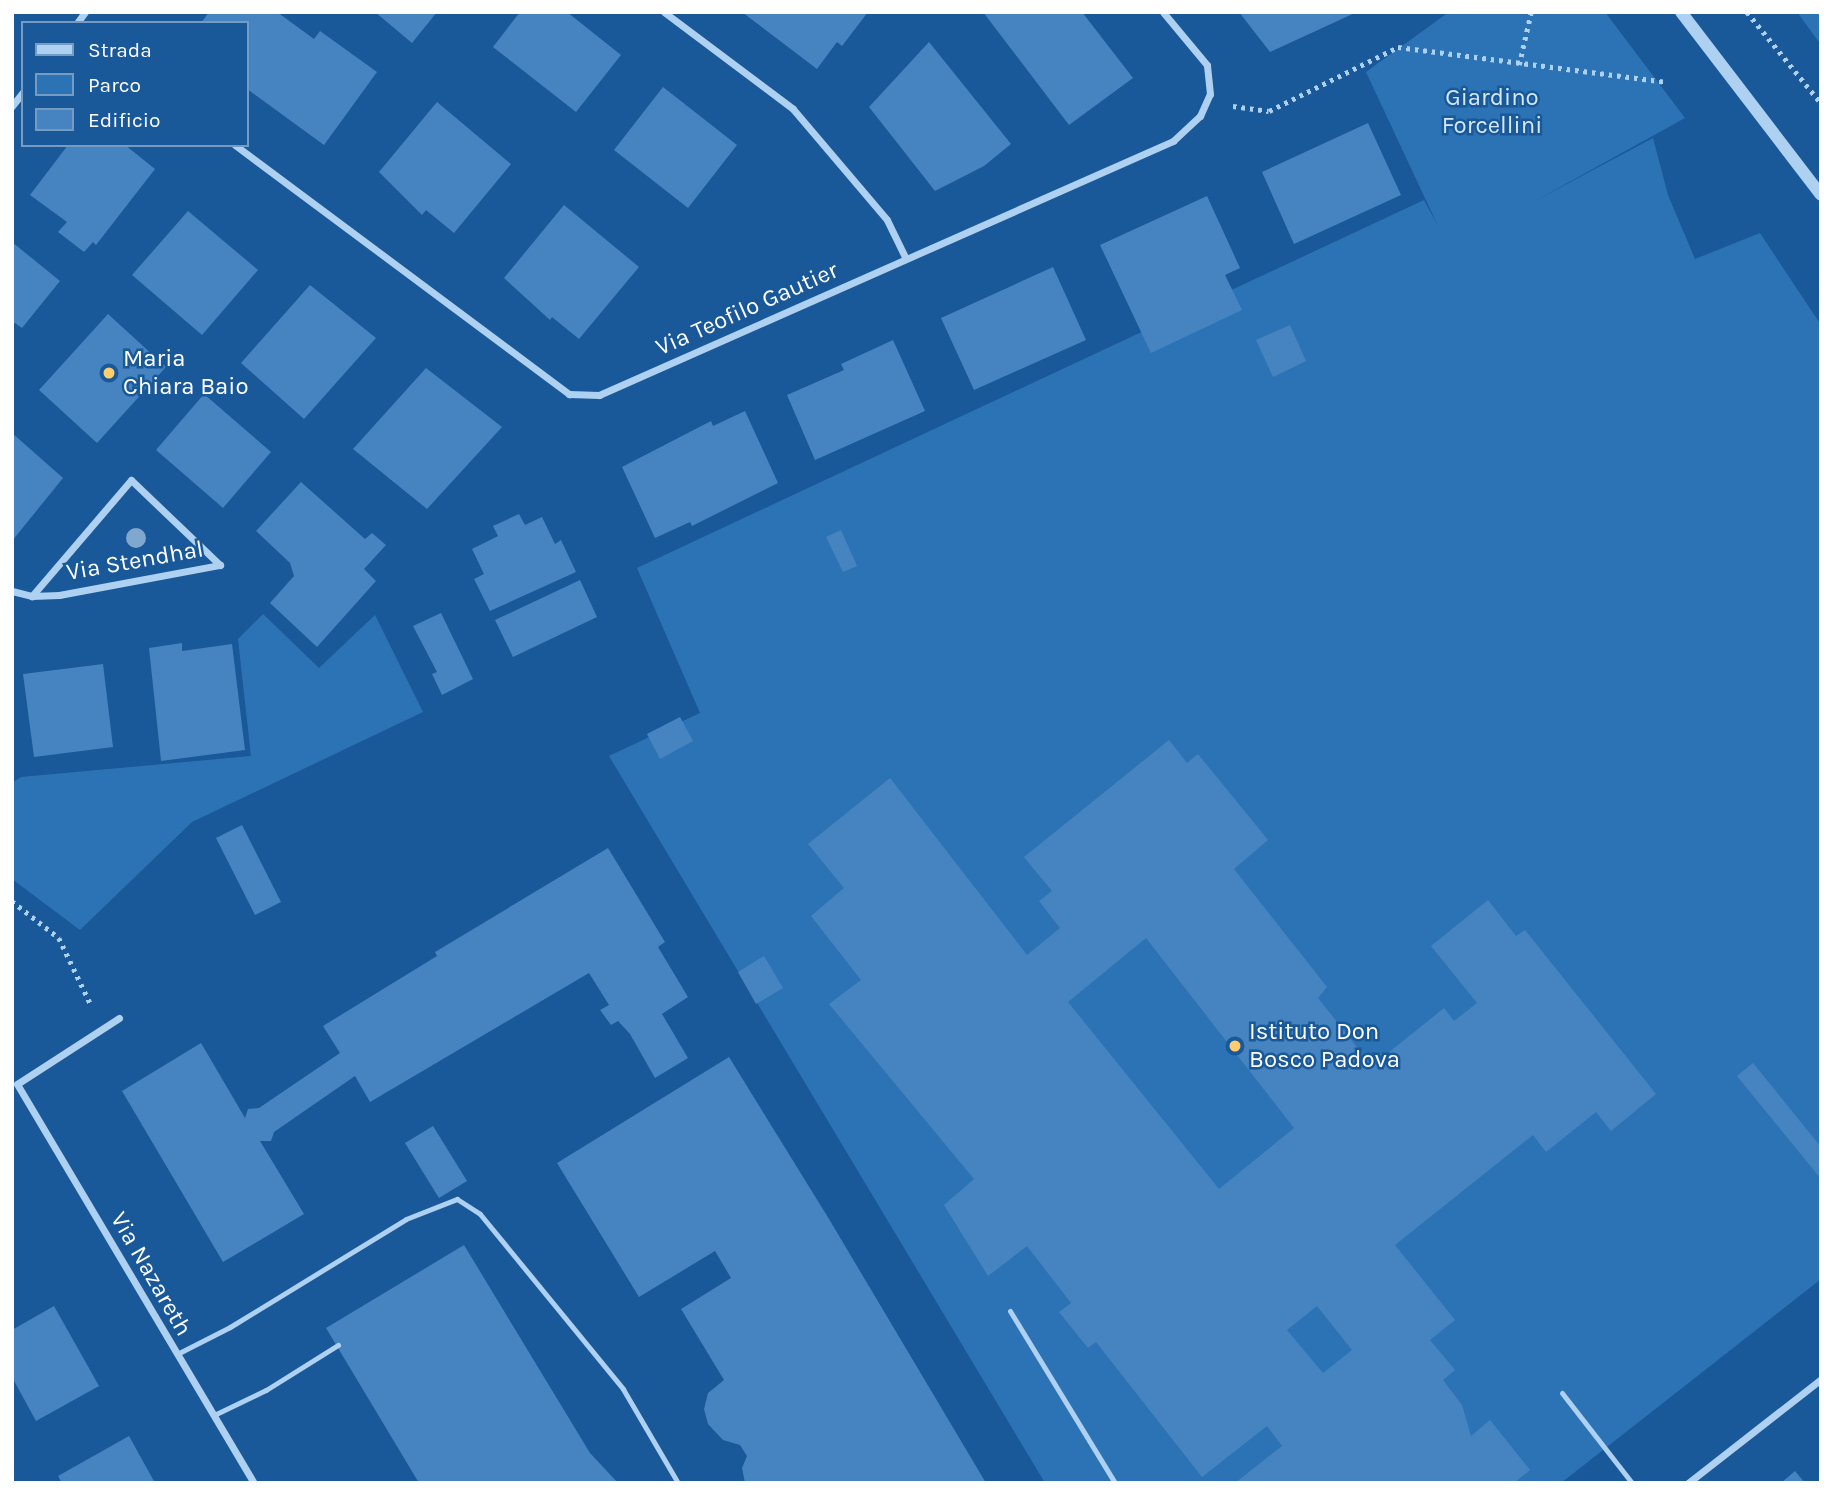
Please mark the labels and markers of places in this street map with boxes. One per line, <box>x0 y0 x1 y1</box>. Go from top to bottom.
place label: Maria Chiara Baio <box>123 345 249 401</box>
marker: Maria Chiara Baio <box>101 365 117 381</box>
place label: Istituto Don Bosco Padova <box>1249 1018 1400 1074</box>
marker: Istituto Don Bosco Padova <box>1227 1038 1243 1054</box>

